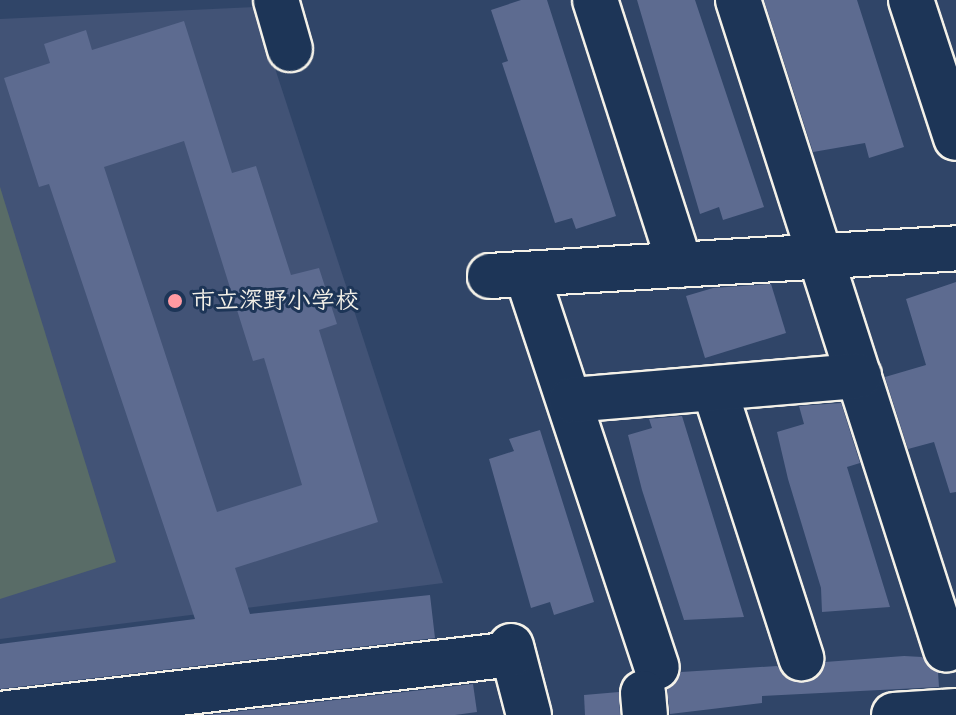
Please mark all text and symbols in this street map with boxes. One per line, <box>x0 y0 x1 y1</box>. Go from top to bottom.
place label: 市立深野小学校 <box>191 287 359 315</box>
marker: 市立深野小学校 <box>166 292 184 310</box>

